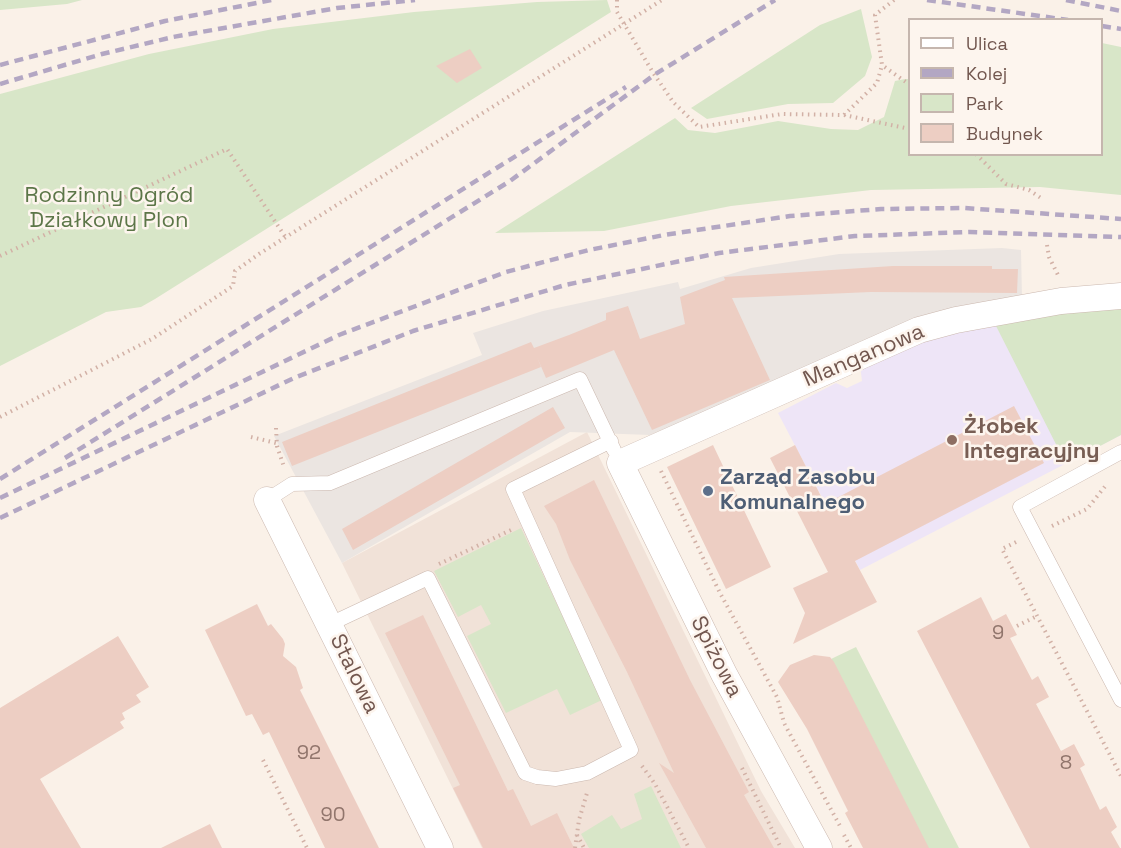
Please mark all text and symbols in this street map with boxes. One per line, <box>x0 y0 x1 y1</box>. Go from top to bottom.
legend <box>908 18 1103 156</box>
text: Ulica <box>966 32 1008 55</box>
text: Kolej <box>966 62 1007 85</box>
text: Park <box>966 92 1003 115</box>
text: Budynek <box>966 122 1043 145</box>
park label: Rodzinny Ogród Działkowy Plon <box>25 183 193 234</box>
street label: Manganowa <box>800 319 928 393</box>
place label: Żłobek Integracyjny <box>964 414 1100 466</box>
marker: Żłobek Integracyjny <box>945 433 959 447</box>
place label: Zarząd Zasobu Komunalnego <box>720 465 875 516</box>
marker: Zarząd Zasobu Komunalnego <box>701 484 715 498</box>
street label: Spiżowa <box>684 612 748 702</box>
house number: 9 <box>992 622 1004 646</box>
street label: Stalowa <box>323 630 385 718</box>
house number: 92 <box>297 742 321 766</box>
house number: 8 <box>1060 752 1072 776</box>
house number: 90 <box>320 804 346 828</box>

